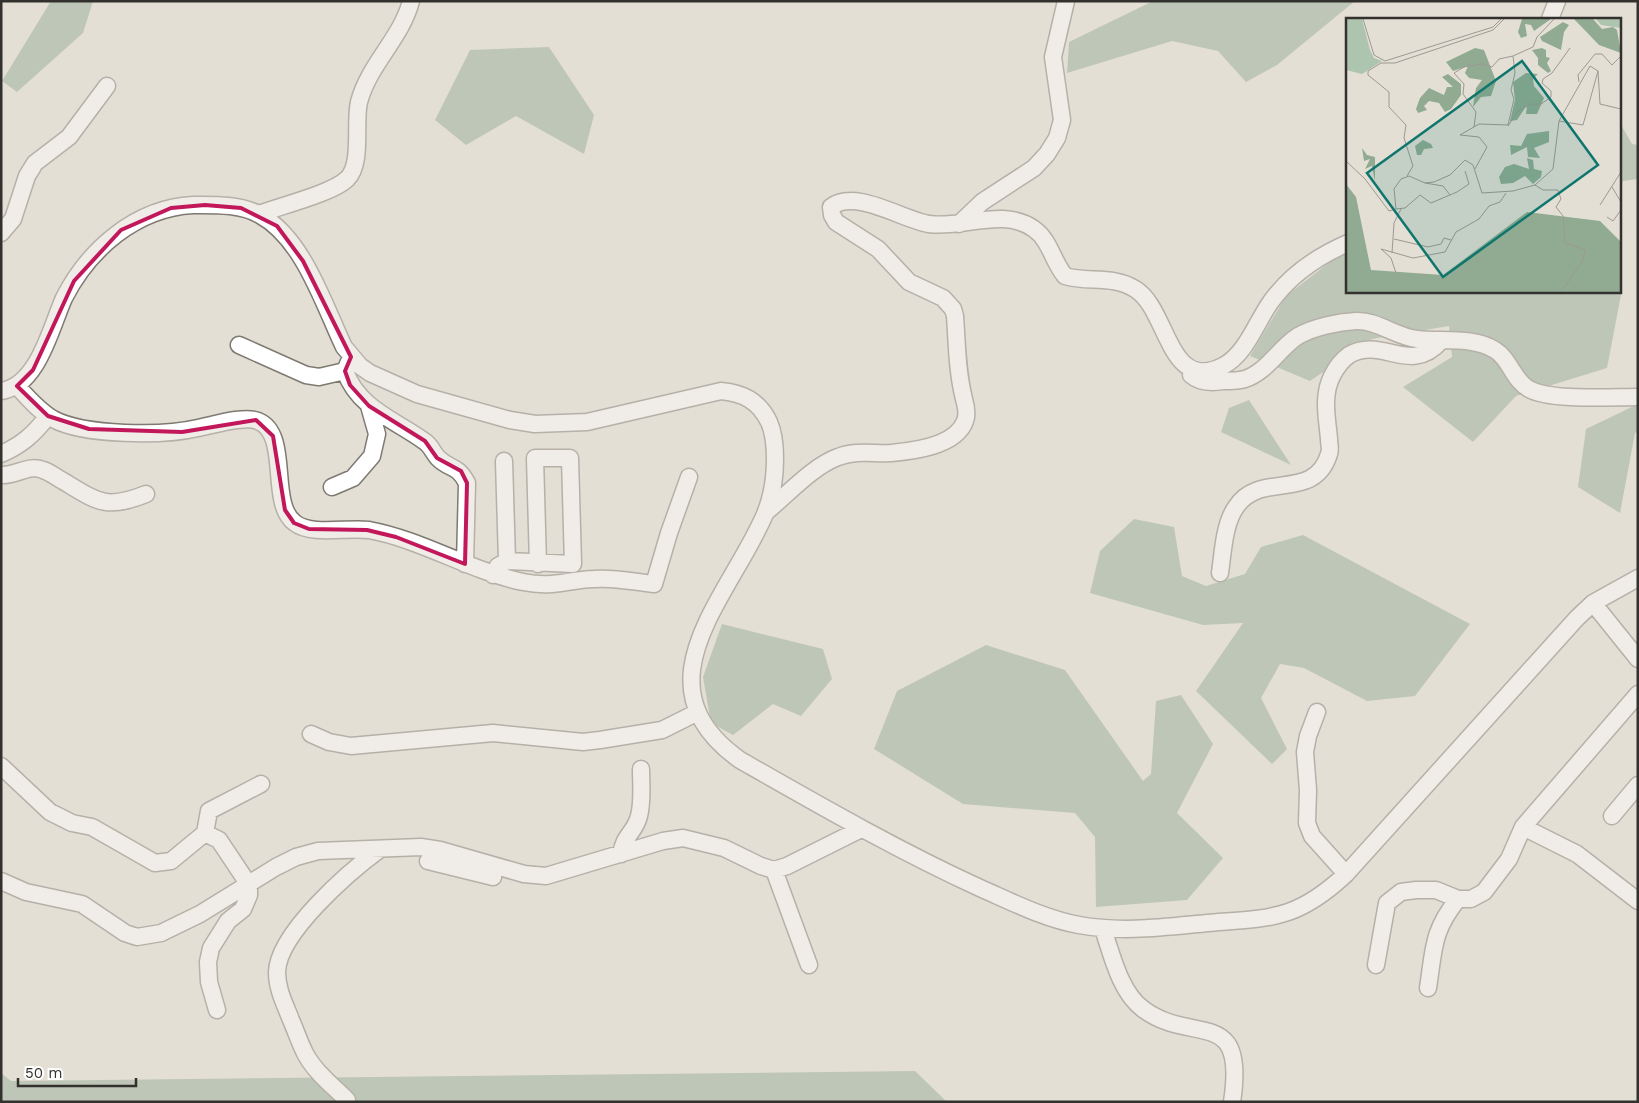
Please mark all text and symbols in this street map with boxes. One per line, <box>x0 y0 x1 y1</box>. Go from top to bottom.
inset map <box>1346 18 1622 292</box>
scale bar <box>18 1056 135 1088</box>
text: 50 m <box>25 1064 62 1082</box>

